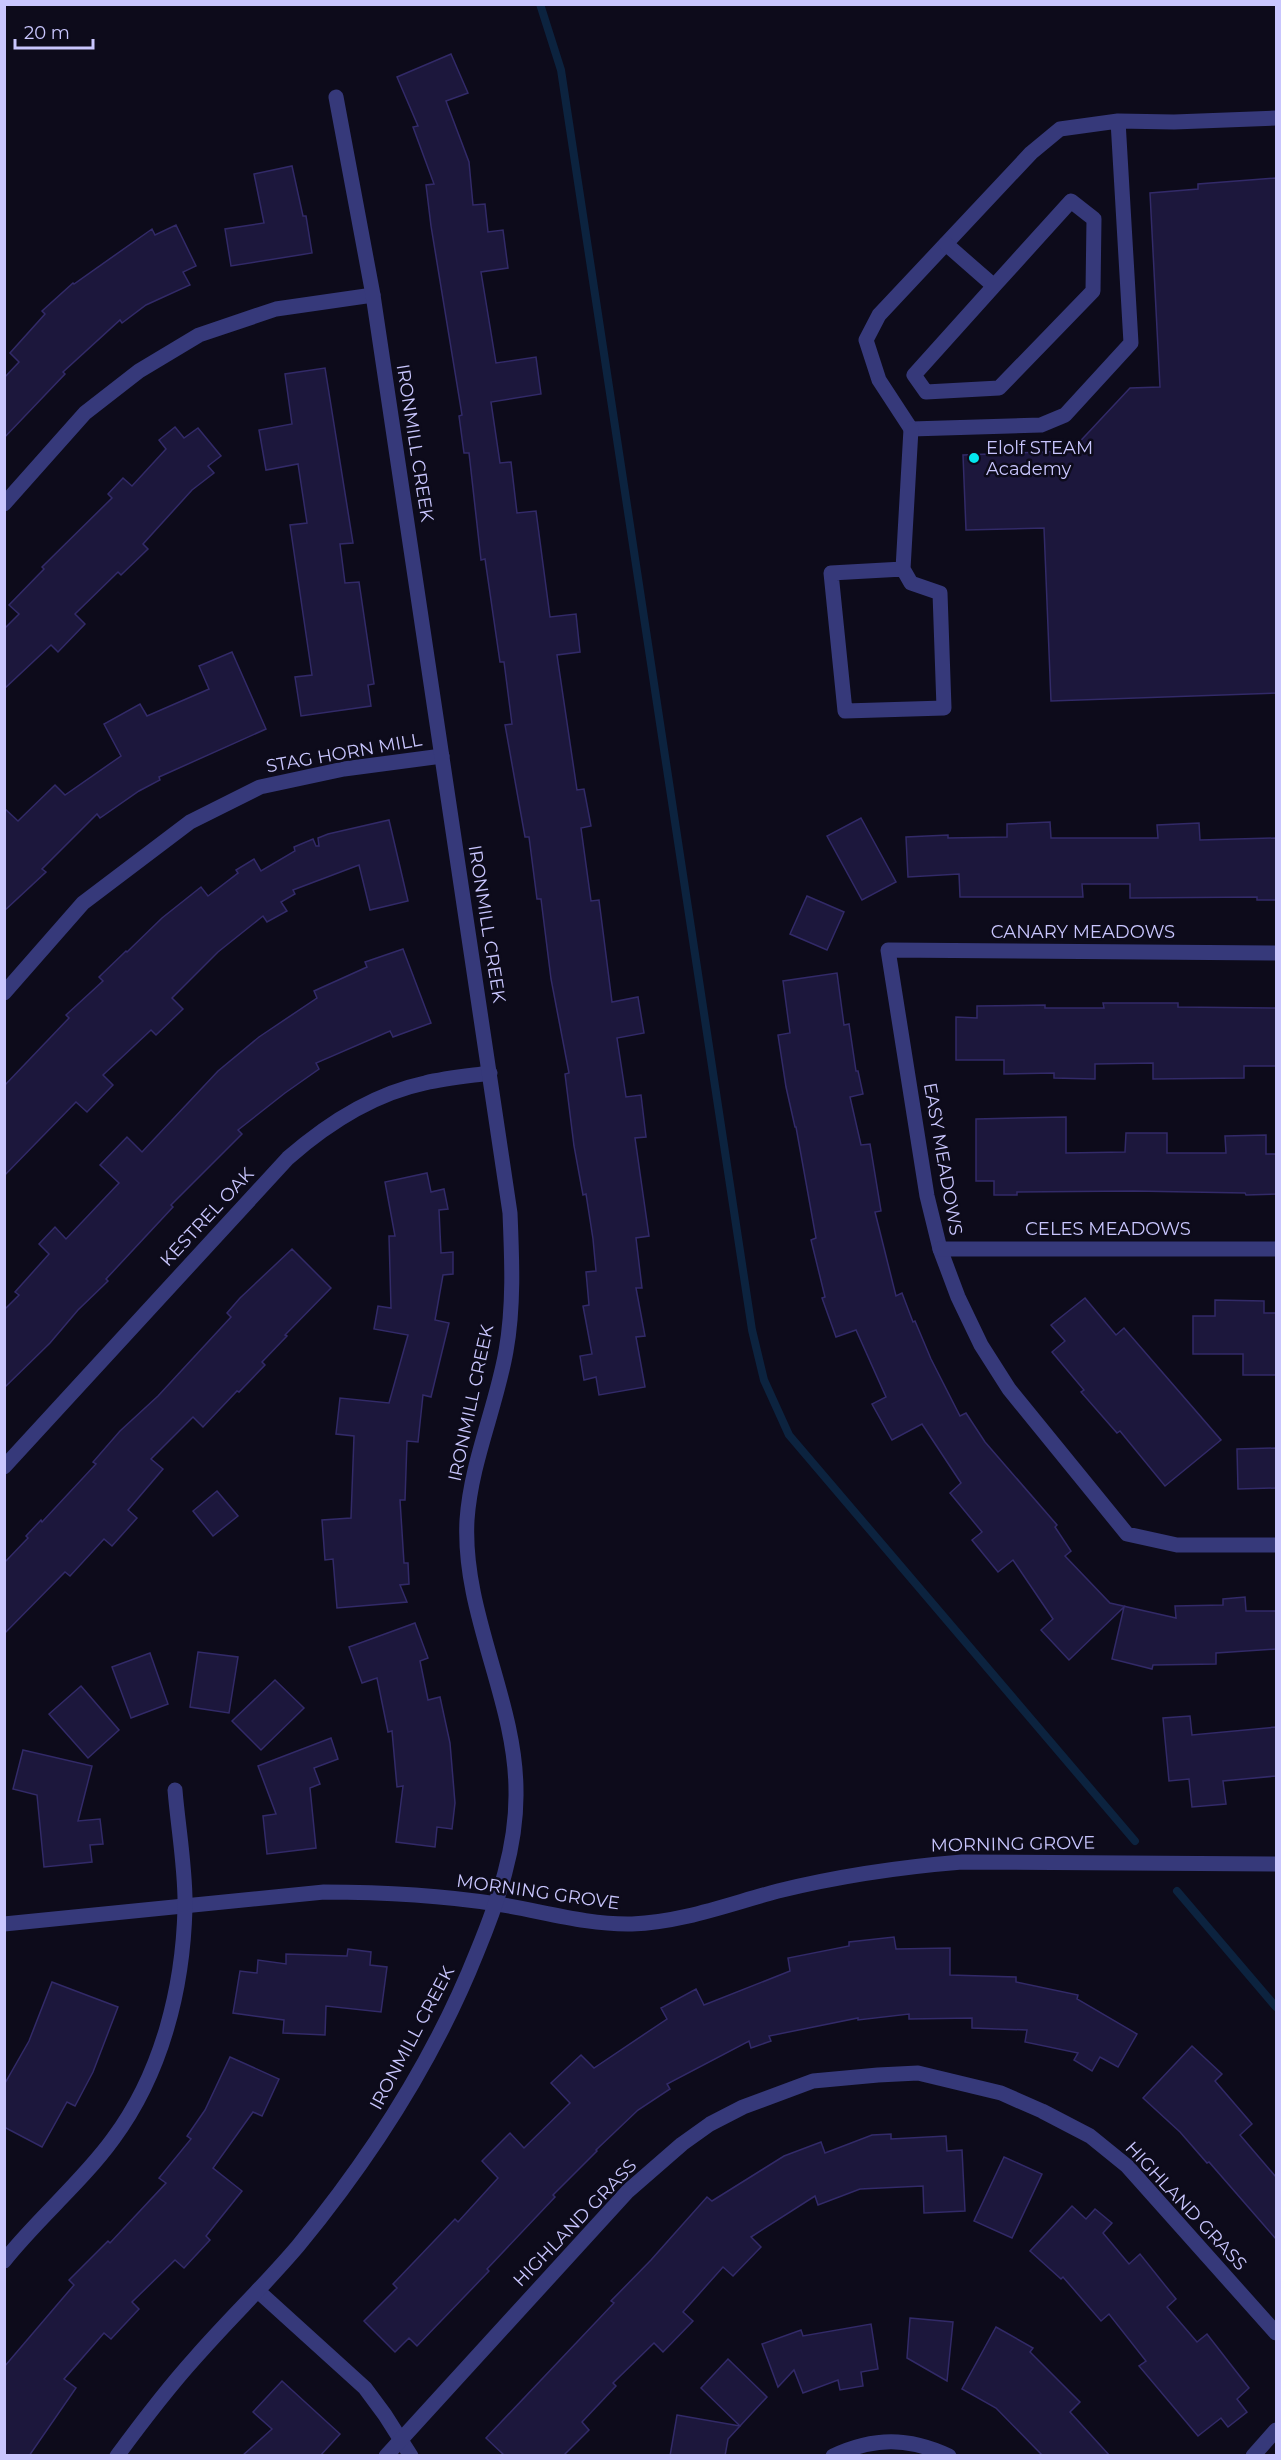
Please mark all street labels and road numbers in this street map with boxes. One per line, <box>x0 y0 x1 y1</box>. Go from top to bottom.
street label: IRONMILL CREEK <box>392 363 438 524</box>
street label: STAG HORN MILL <box>264 728 424 778</box>
street label: IRONMILL CREEK <box>464 844 510 1005</box>
street label: CANARY MEADOWS <box>991 921 1175 943</box>
street label: EASY MEADOWS <box>919 1081 967 1237</box>
street label: KESTREL OAK <box>156 1163 259 1271</box>
street label: CELES MEADOWS <box>1025 1218 1191 1240</box>
street label: IRONMILL CREEK <box>444 1323 498 1483</box>
street label: MORNING GROVE <box>931 1832 1095 1856</box>
street label: MORNING GROVE <box>455 1870 621 1914</box>
street label: IRONMILL CREEK <box>365 1962 459 2114</box>
street label: HIGHLAND GRASS <box>1121 2137 1251 2275</box>
street label: HIGHLAND GRASS <box>509 2155 641 2291</box>

